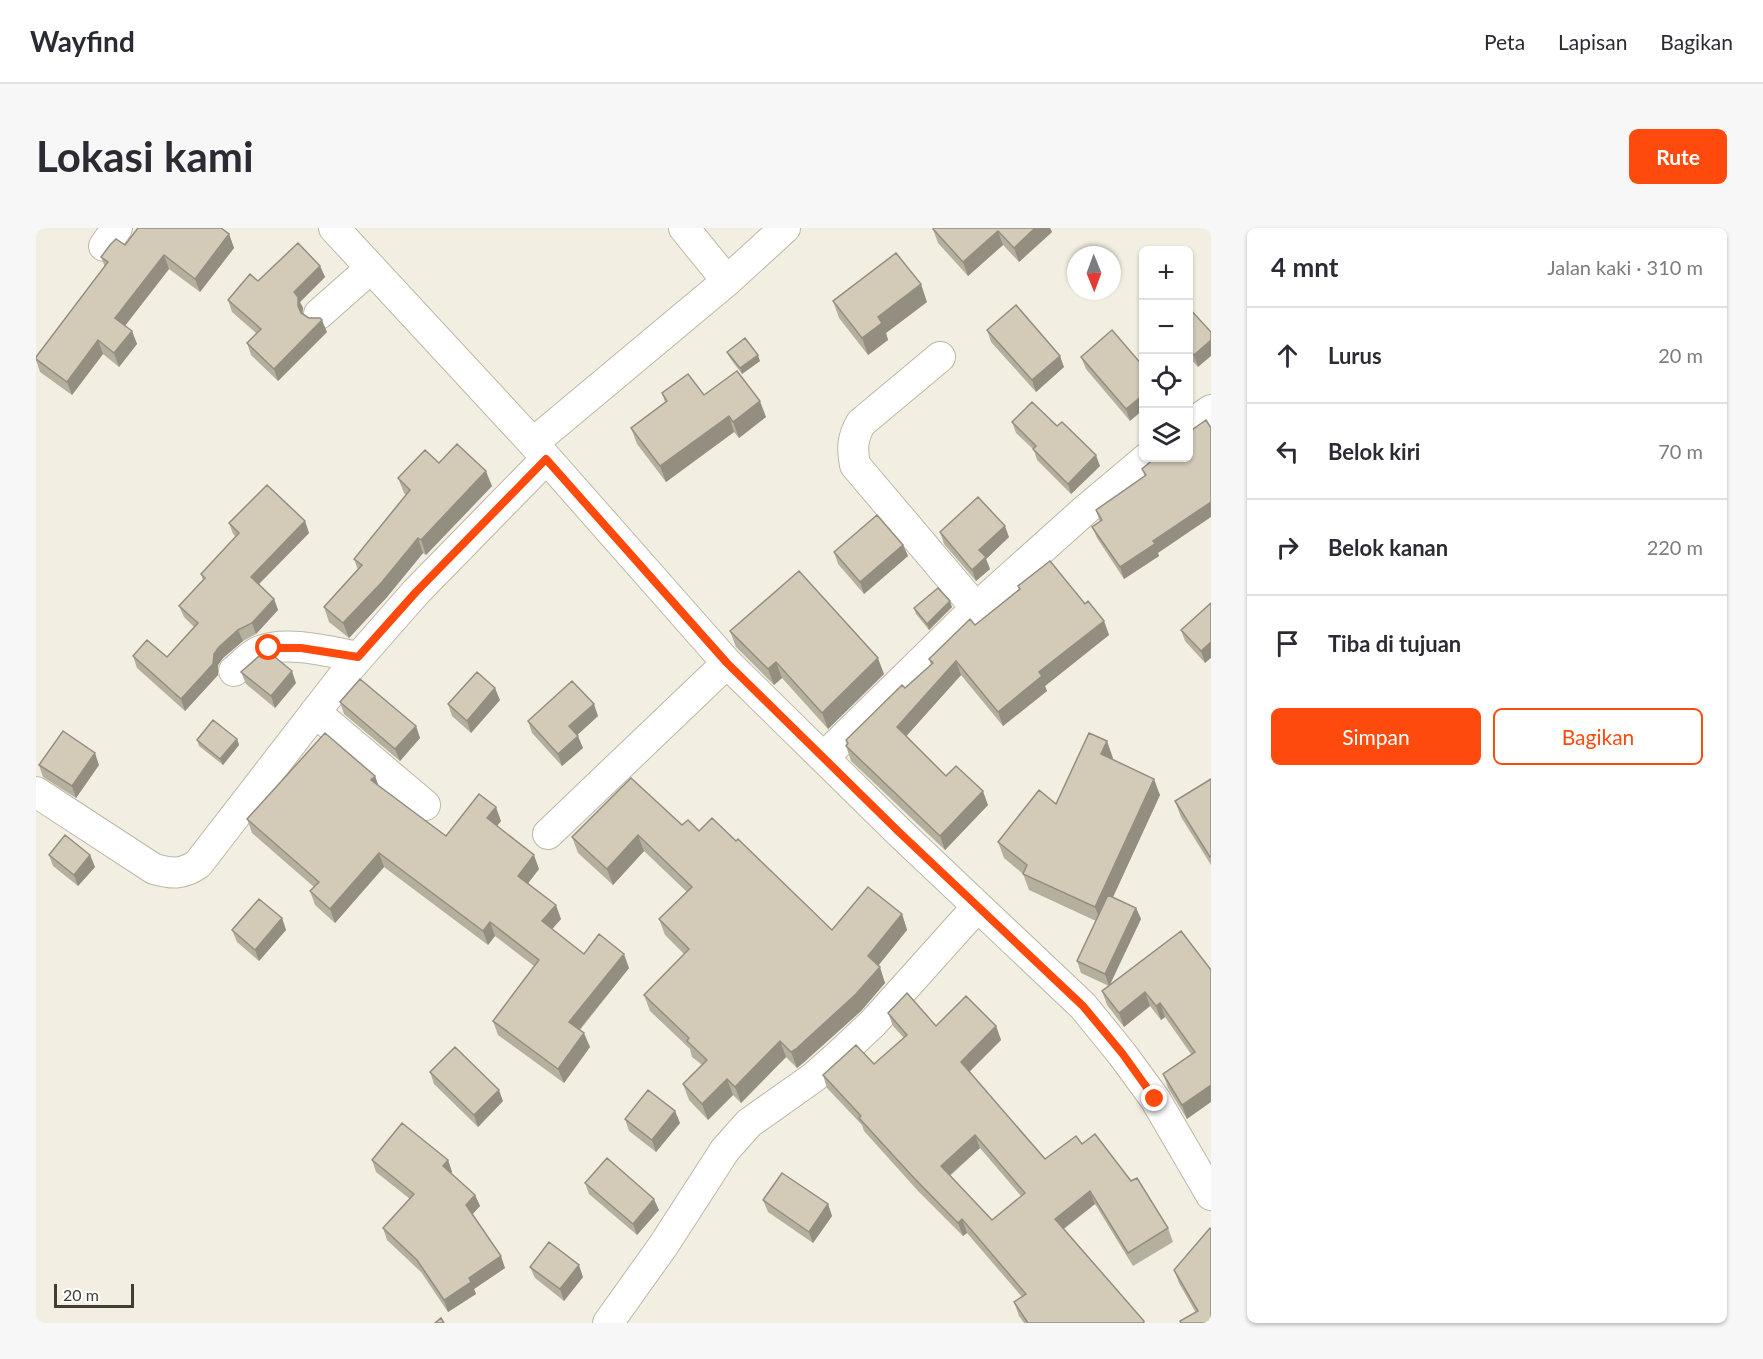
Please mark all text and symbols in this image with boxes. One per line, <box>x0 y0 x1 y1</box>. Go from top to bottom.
text: Wayfind <box>30 24 135 58</box>
text: Peta <box>1484 29 1525 54</box>
text: Lapisan <box>1558 29 1627 54</box>
text: Bagikan <box>1660 29 1733 54</box>
button: Rute <box>1629 129 1727 184</box>
text: Lokasi kami <box>36 131 254 181</box>
north arrow <box>1067 246 1121 300</box>
map controls <box>1139 246 1193 462</box>
button: + <box>1139 246 1193 300</box>
text: 4 mnt <box>1271 251 1338 283</box>
text: Jalan kaki · 310 m <box>1547 255 1703 279</box>
button: − <box>1139 300 1193 354</box>
icon: ahead <box>1271 339 1304 372</box>
text: Lurus <box>1328 342 1382 369</box>
text: 20 m <box>1658 343 1703 367</box>
button: locate <box>1139 354 1193 408</box>
button: layers <box>1139 408 1193 462</box>
icon: left <box>1271 435 1304 468</box>
text: Belok kiri <box>1328 438 1420 465</box>
text: 70 m <box>1658 439 1703 463</box>
icon: right <box>1271 531 1304 564</box>
text: Belok kanan <box>1328 534 1448 561</box>
text: 220 m <box>1647 535 1703 559</box>
icon: arrive <box>1271 627 1304 660</box>
text: Tiba di tujuan <box>1328 630 1461 657</box>
route start <box>255 634 281 660</box>
button: Simpan <box>1271 708 1481 765</box>
button: Bagikan <box>1493 708 1703 765</box>
route end <box>1141 1085 1167 1111</box>
scale bar <box>54 1281 134 1308</box>
text: 20 m <box>63 1285 99 1304</box>

